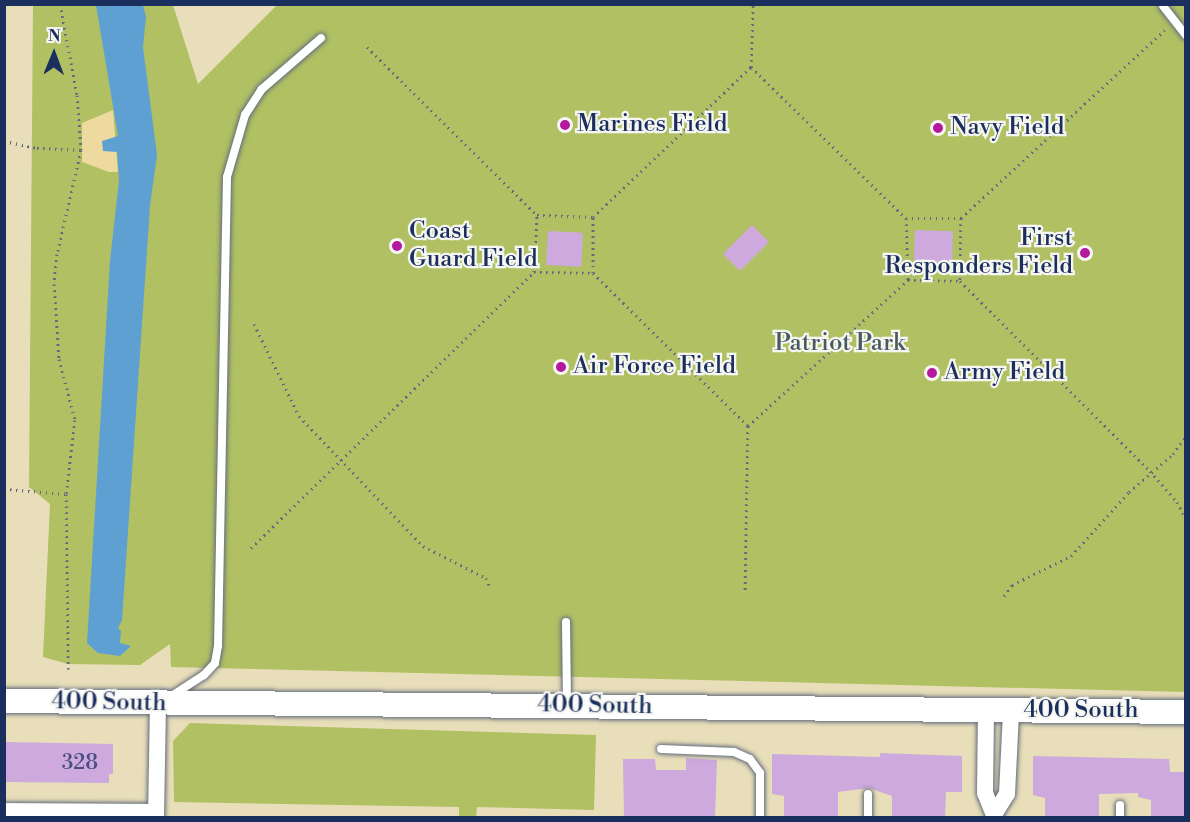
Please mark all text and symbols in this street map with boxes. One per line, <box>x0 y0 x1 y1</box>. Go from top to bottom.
north arrow <box>24 24 84 84</box>
text: N <box>48 26 61 46</box>
place label: Marines Field <box>577 111 727 139</box>
place label: Navy Field <box>950 114 1064 142</box>
marker: Marines Field <box>558 118 572 132</box>
marker: Navy Field <box>931 121 945 135</box>
place label: Coast Guard Field <box>409 218 538 274</box>
place label: First Responders Field <box>884 225 1073 281</box>
marker: Coast Guard Field <box>390 239 404 253</box>
marker: First Responders Field <box>1078 246 1092 260</box>
park label: Patriot Park <box>774 330 906 358</box>
place label: Air Force Field <box>573 353 736 381</box>
place label: Army Field <box>944 359 1065 387</box>
marker: Air Force Field <box>554 360 568 374</box>
marker: Army Field <box>925 366 939 380</box>
street label: 400 South <box>51 688 167 718</box>
street label: 400 South <box>537 691 653 721</box>
street label: 400 South <box>1023 697 1139 725</box>
house number: 328 <box>62 750 98 776</box>

